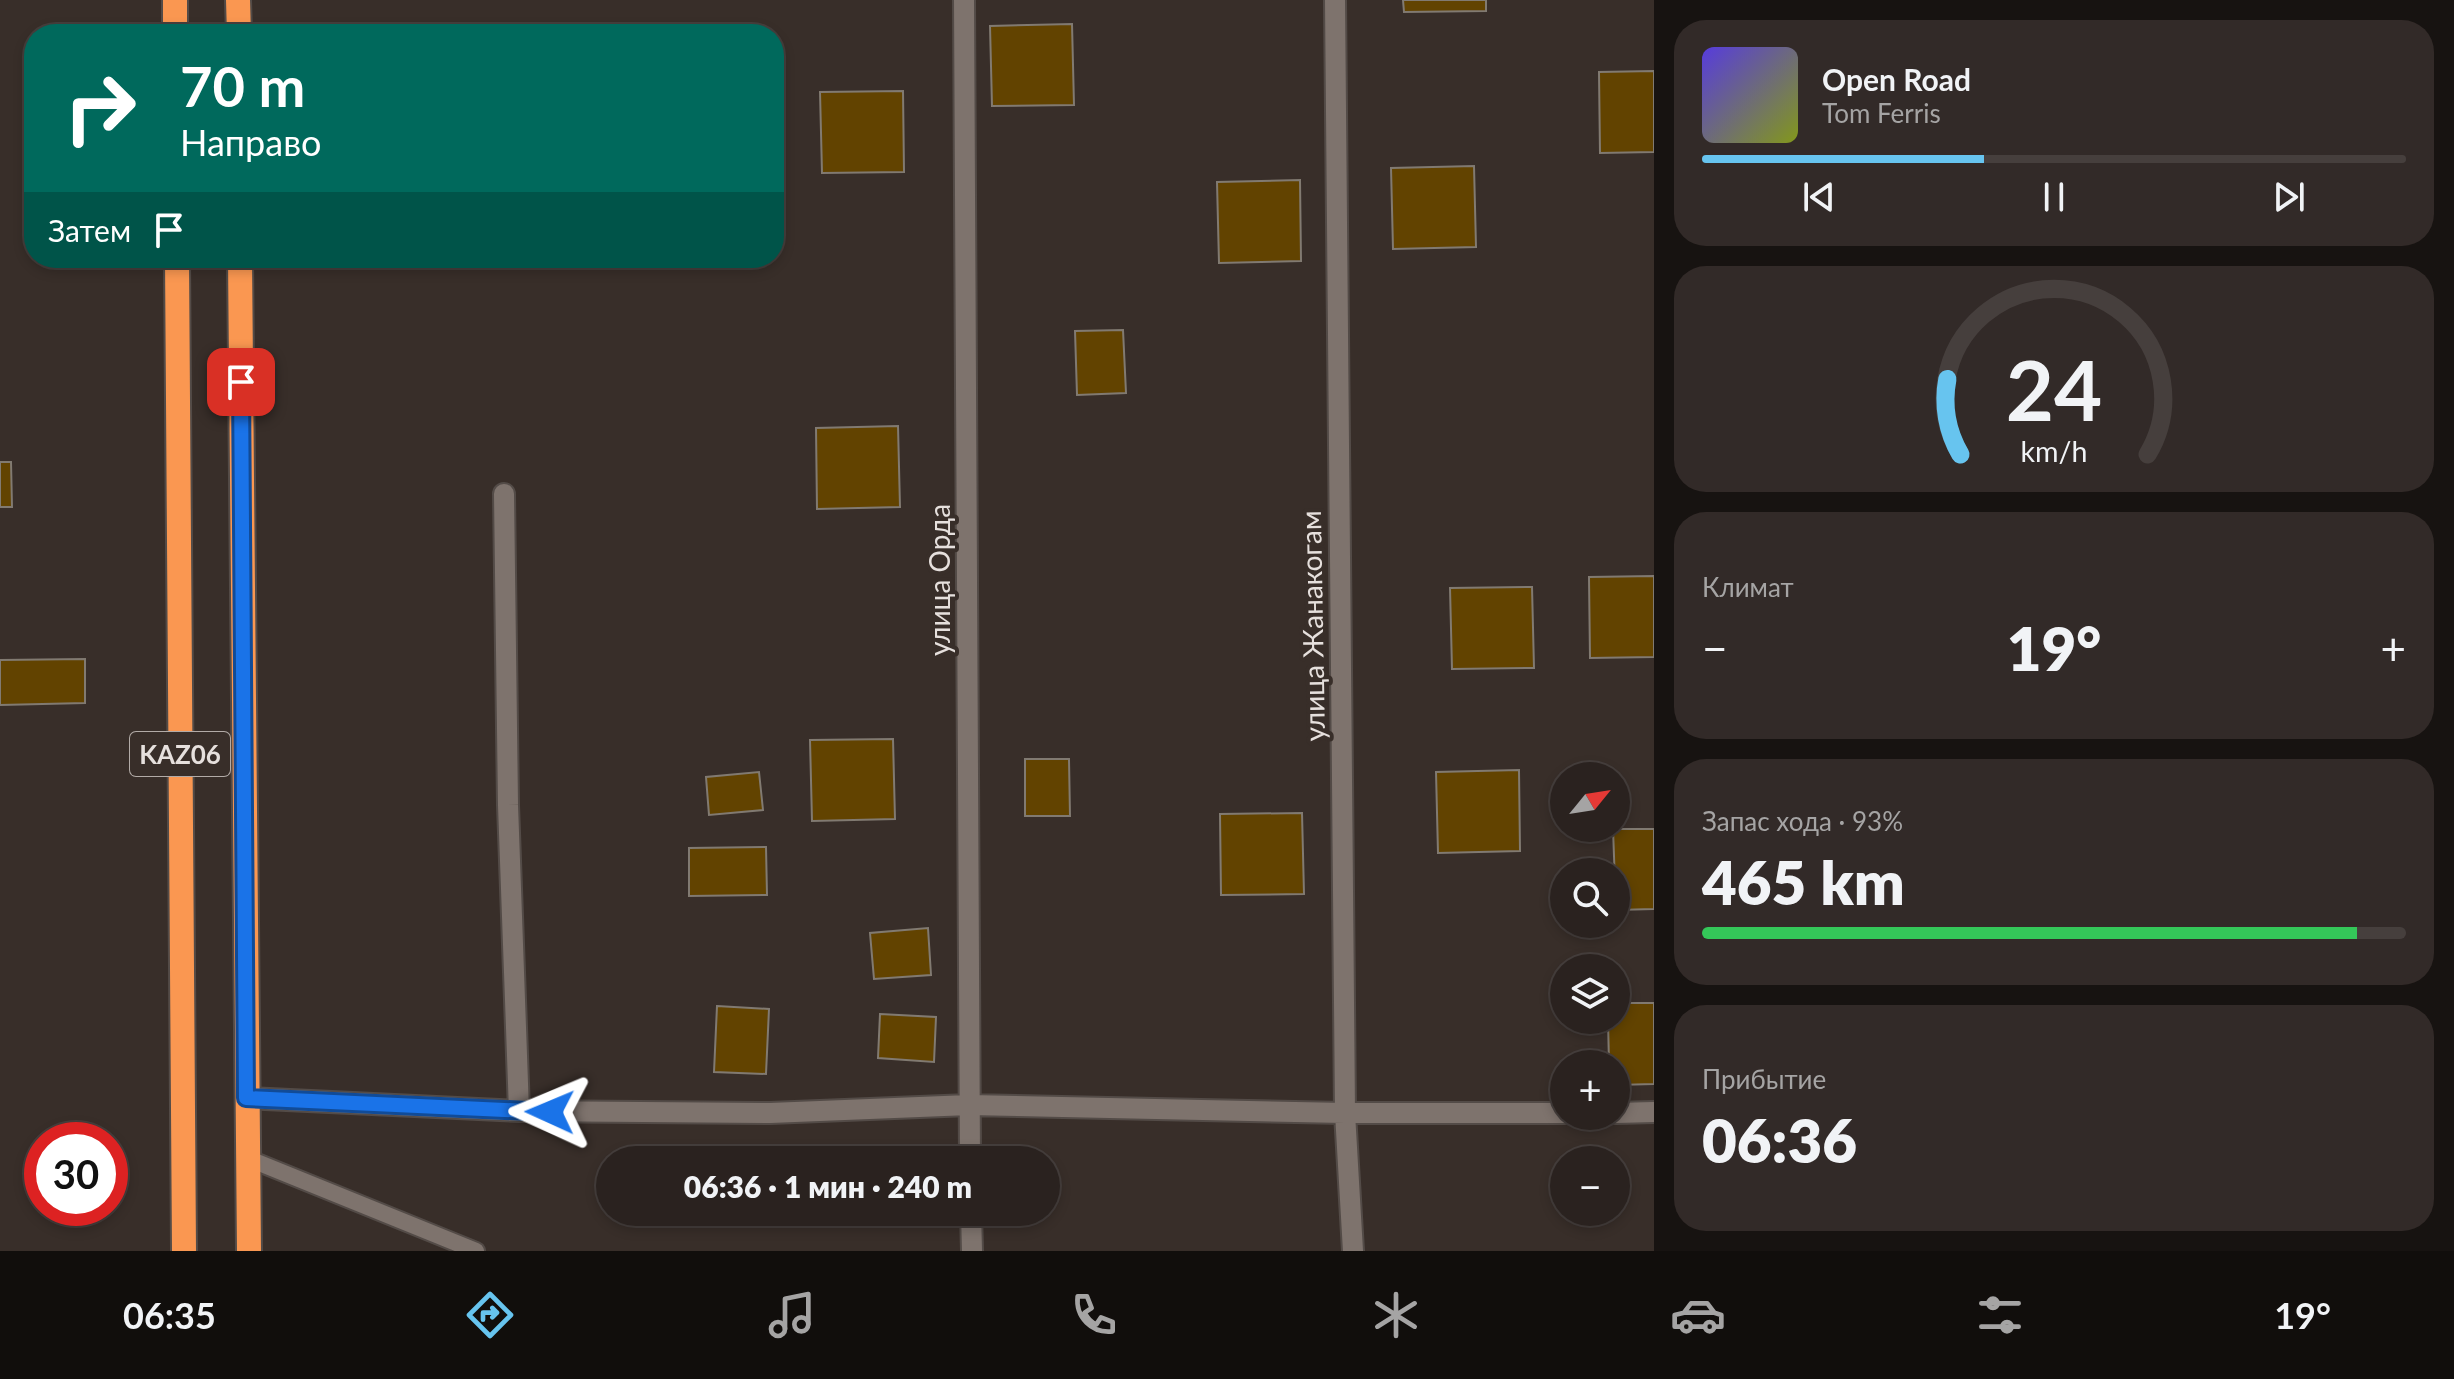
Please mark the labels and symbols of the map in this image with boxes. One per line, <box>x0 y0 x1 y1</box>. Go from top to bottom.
pin <box>207 348 275 416</box>
street label: улица Орда <box>922 504 956 656</box>
street label: улица Жанакогам <box>1293 510 1331 742</box>
road number: KАZ06 <box>130 732 230 776</box>
north arrow <box>1550 762 1630 842</box>
position arrow <box>508 1070 592 1154</box>
speed limit sign: 30 <box>24 1122 128 1226</box>

